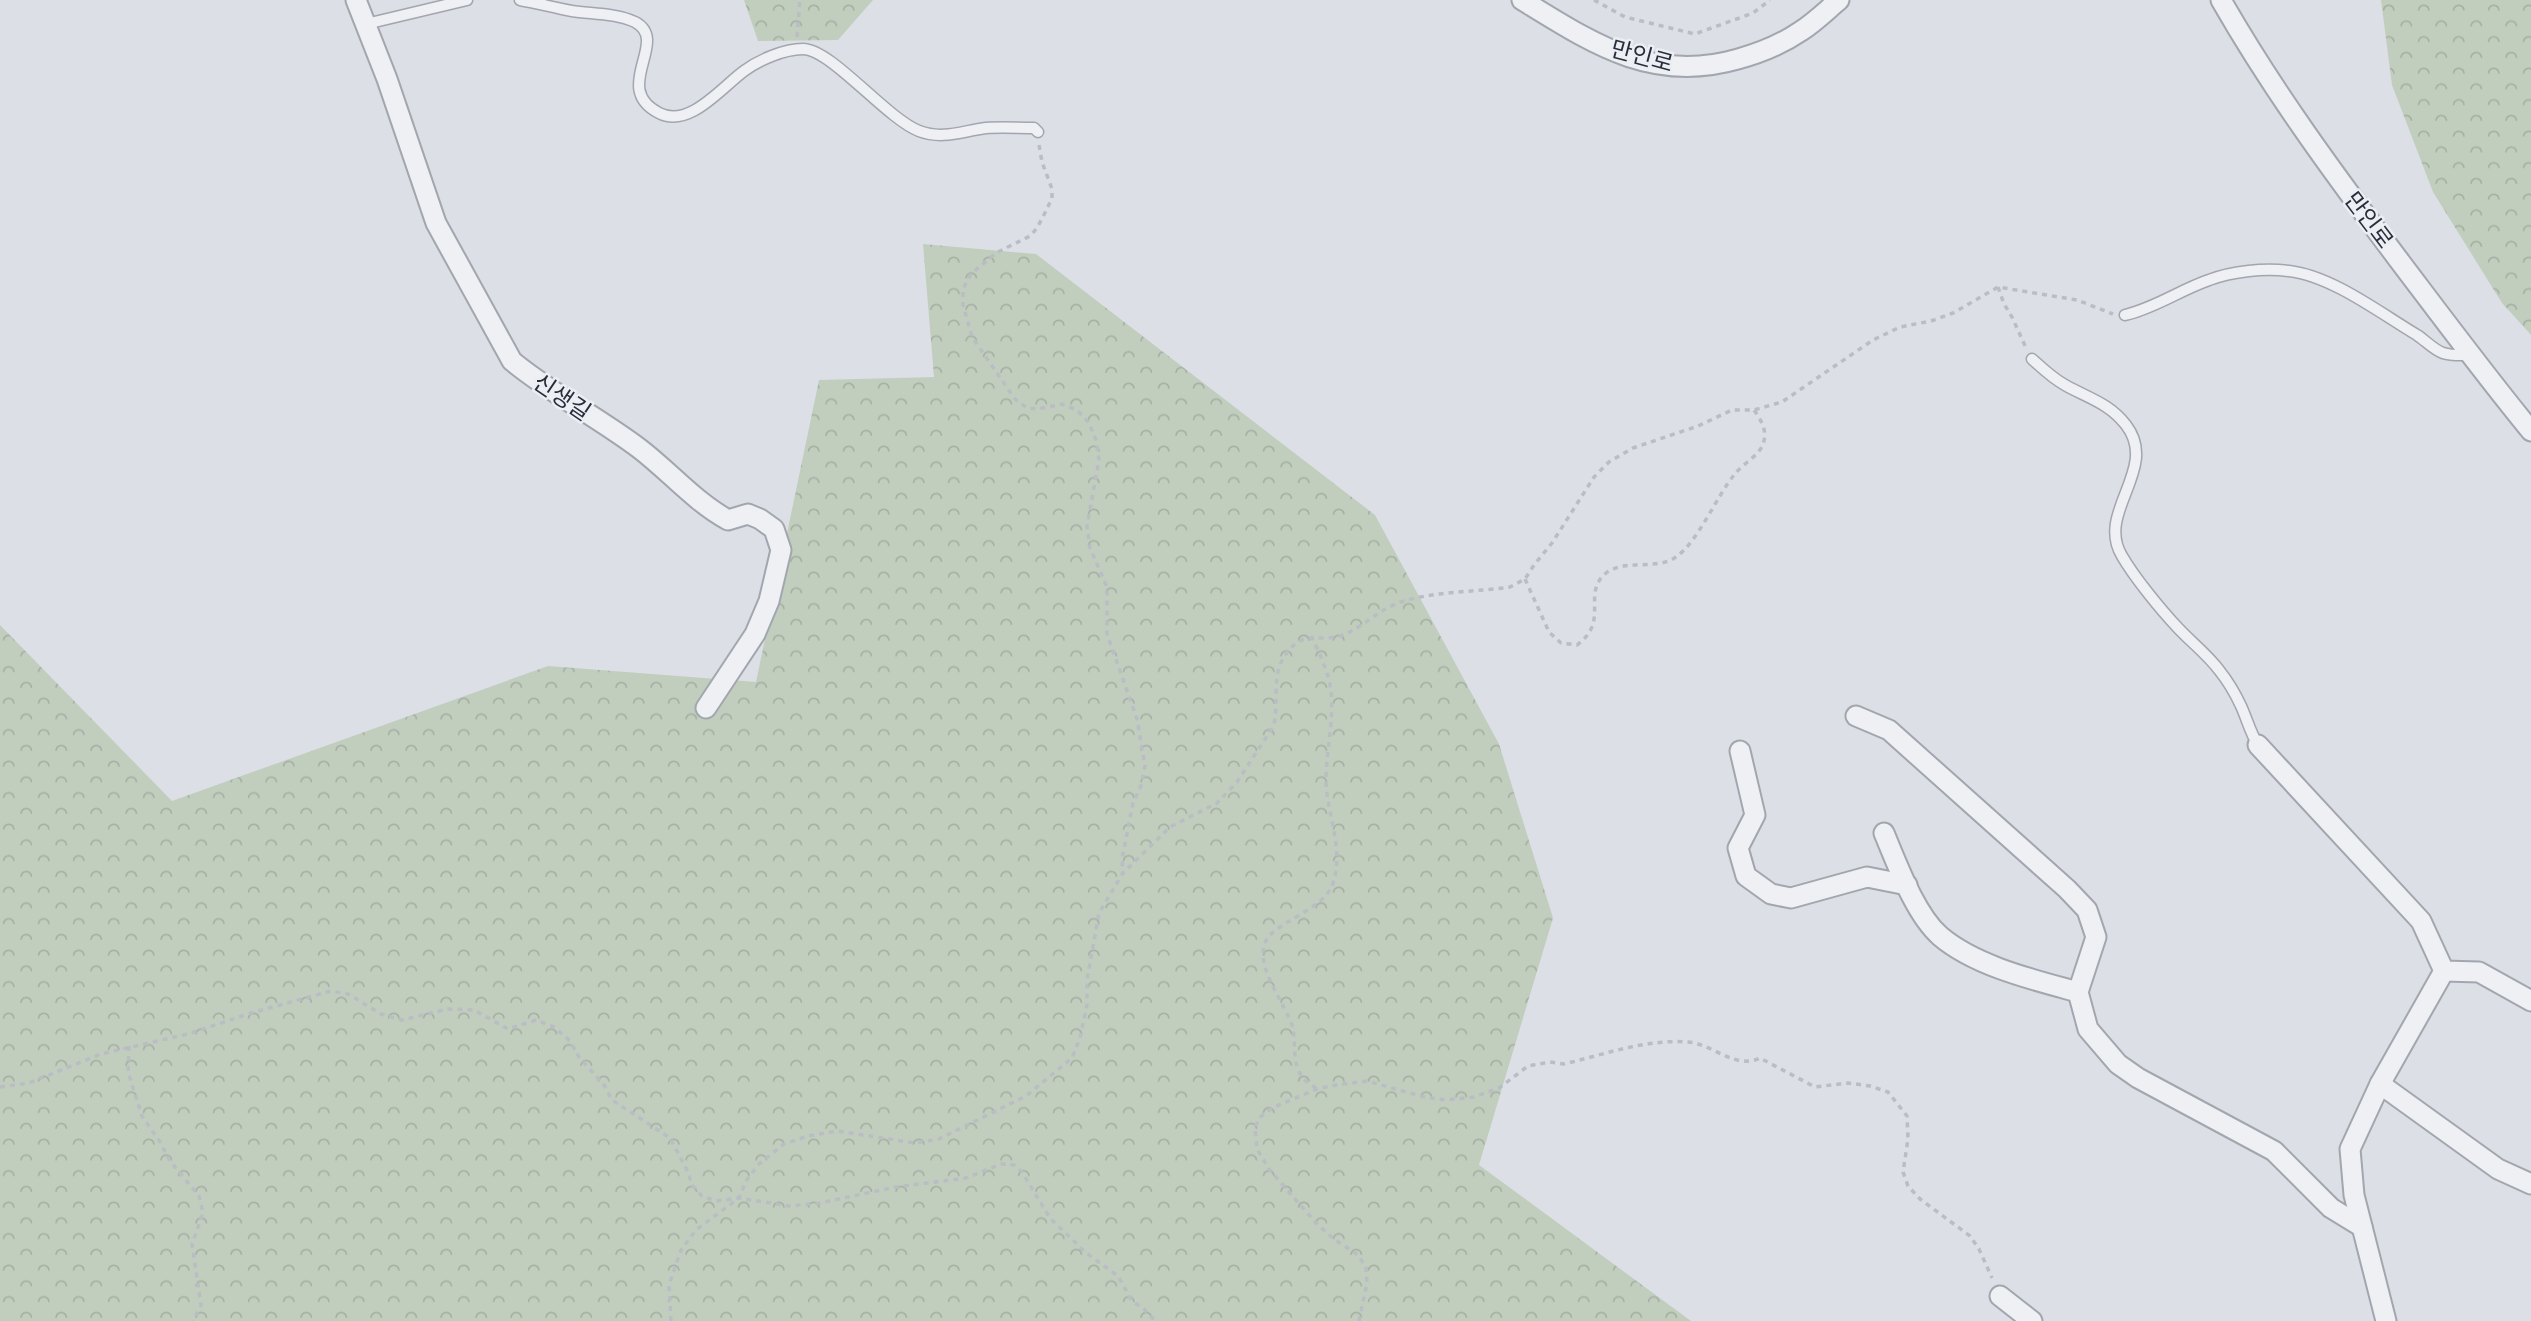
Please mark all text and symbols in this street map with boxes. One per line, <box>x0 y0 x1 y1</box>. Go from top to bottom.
street label: 만인로 <box>1608 34 1676 77</box>
street label: 만인로 <box>2340 186 2399 253</box>
street label: 신생길 <box>528 368 596 426</box>

